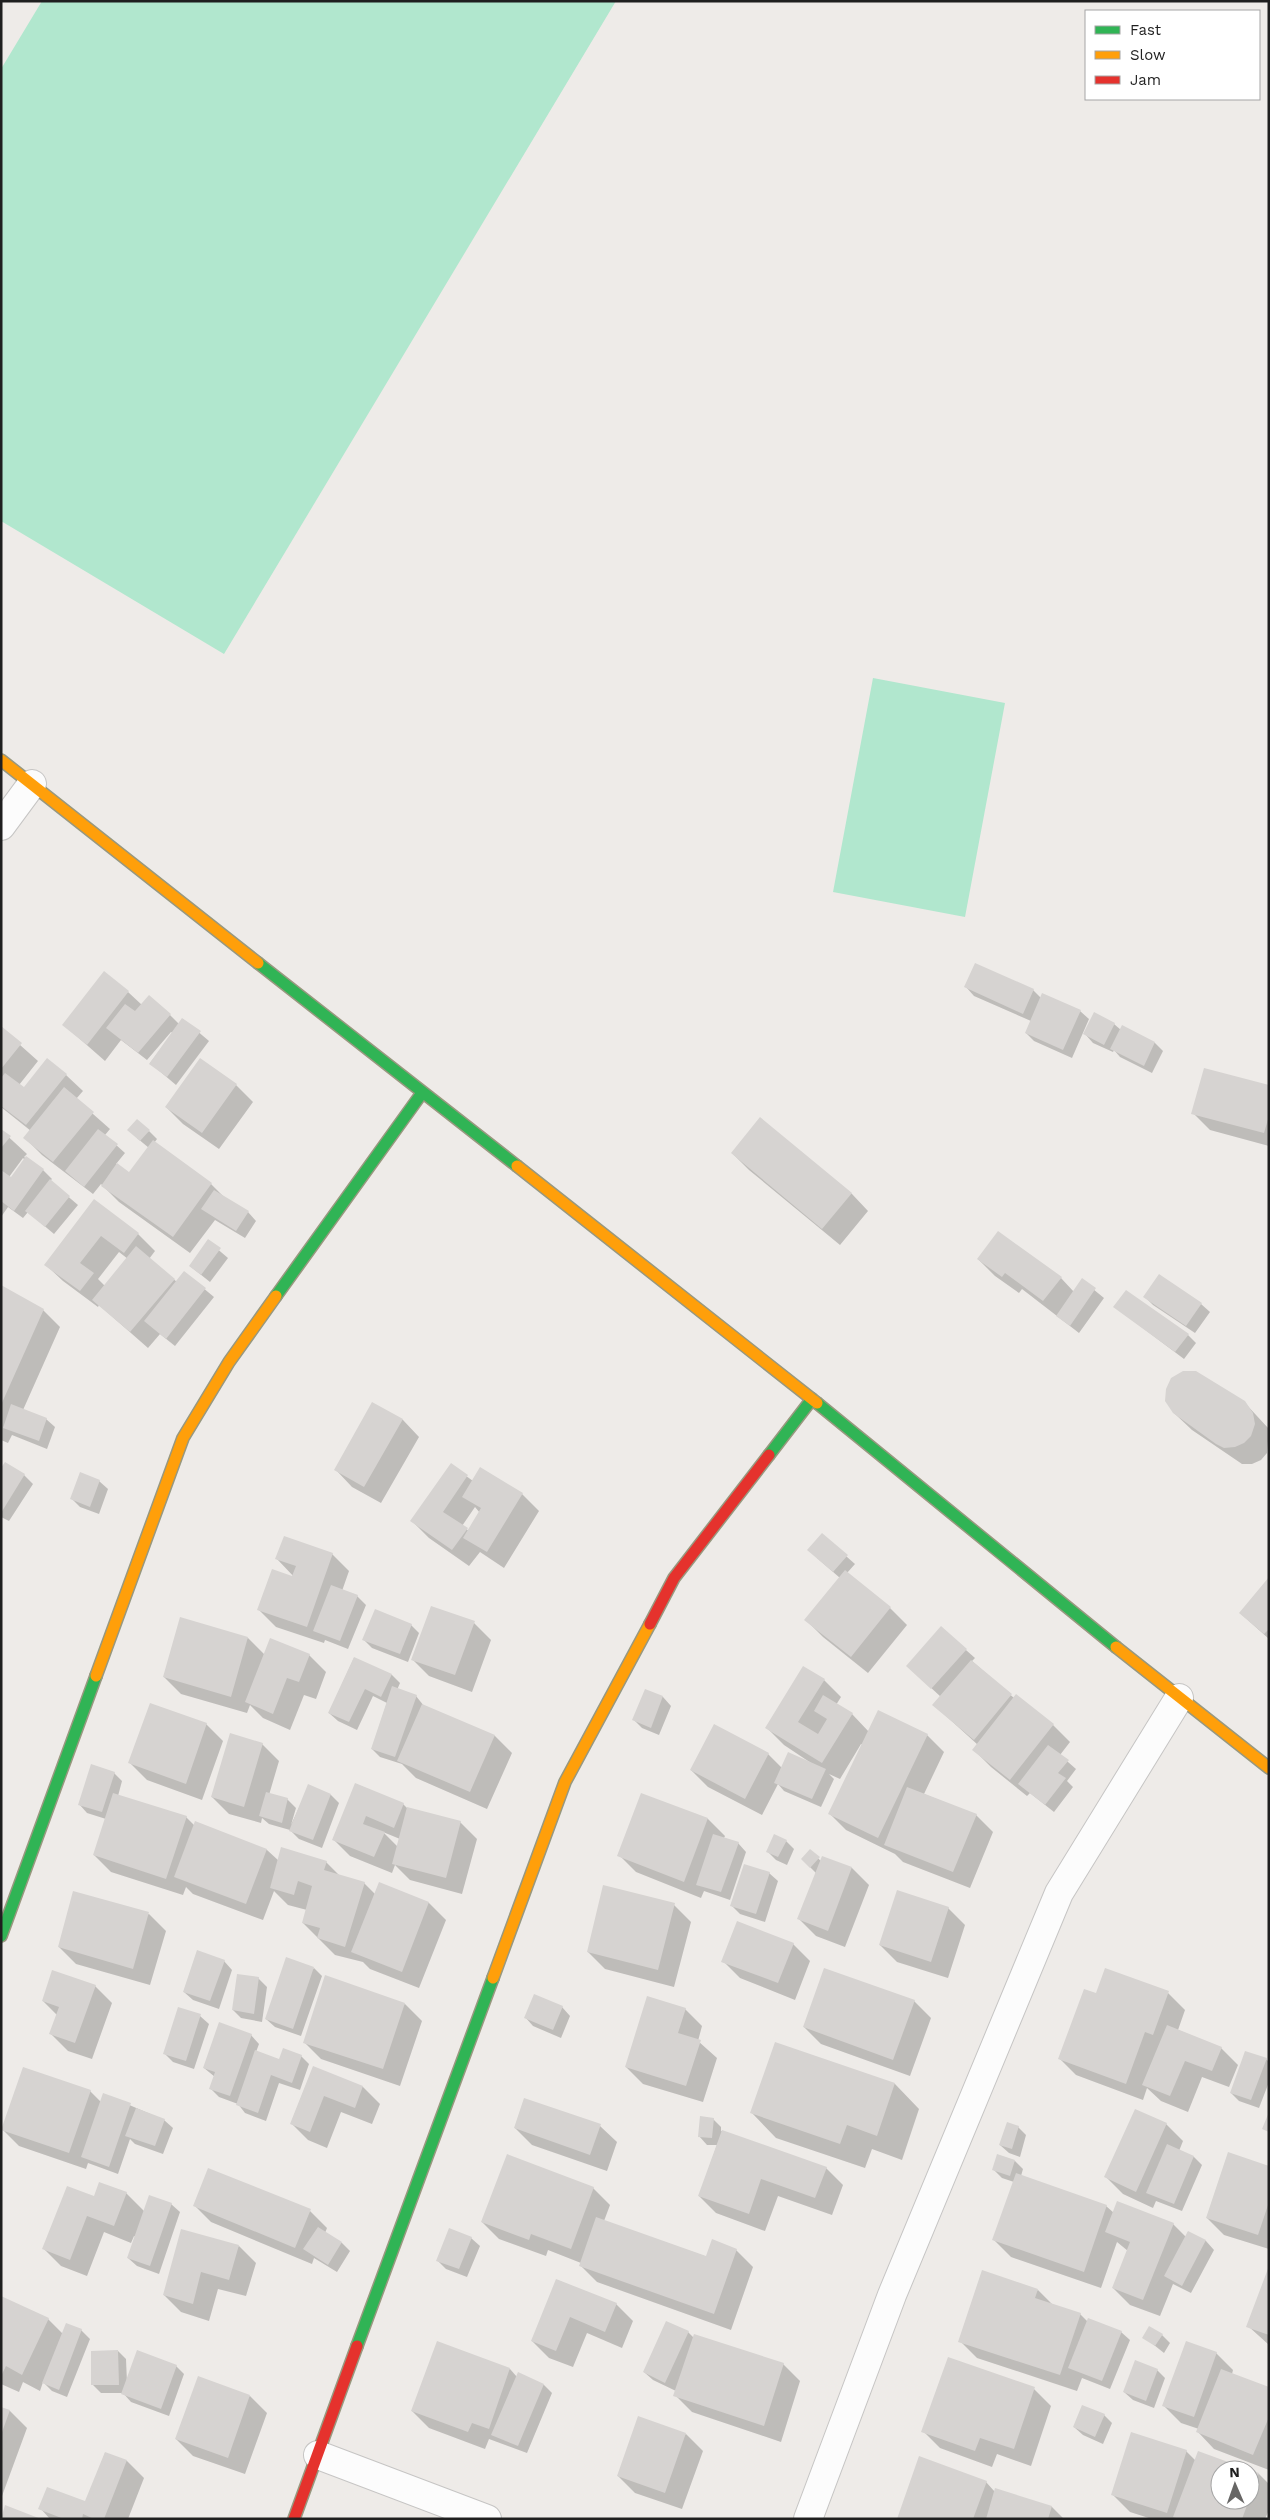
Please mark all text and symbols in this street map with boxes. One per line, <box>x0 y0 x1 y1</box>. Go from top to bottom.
legend <box>1085 10 1260 100</box>
text: Fast <box>1130 21 1162 39</box>
text: Slow <box>1130 46 1166 64</box>
text: Jam <box>1130 71 1161 89</box>
north arrow <box>1210 2460 1260 2510</box>
text: N <box>1229 2464 1240 2480</box>

